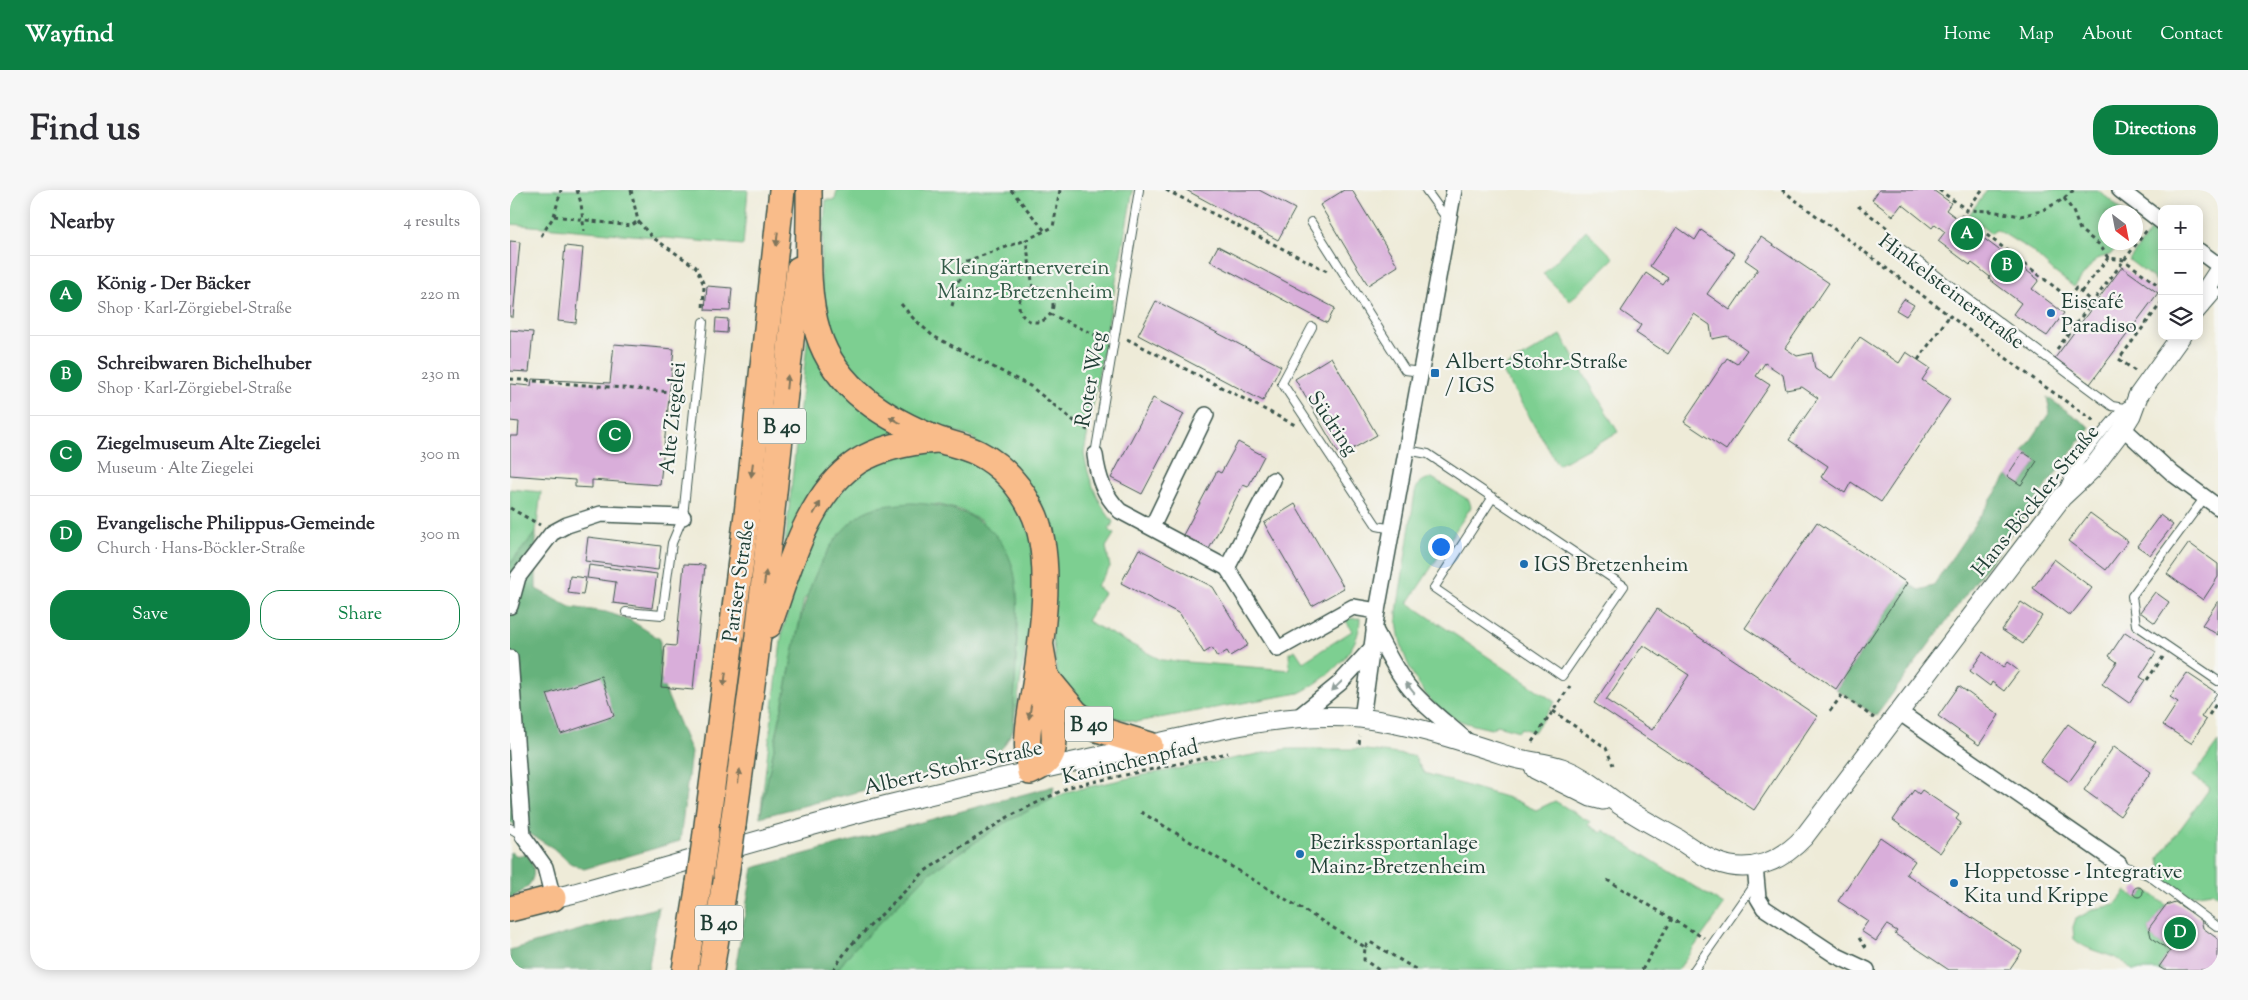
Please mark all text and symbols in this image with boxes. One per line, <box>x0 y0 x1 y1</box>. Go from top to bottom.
text: Wayfind <box>25 18 113 52</box>
text: Home <box>1944 22 1991 48</box>
text: Map <box>2019 22 2054 48</box>
text: About <box>2082 22 2132 48</box>
text: Contact <box>2160 22 2223 48</box>
text: Find us <box>30 105 140 156</box>
button: Directions <box>2093 105 2218 155</box>
north arrow <box>2098 205 2143 250</box>
map controls <box>2158 205 2203 340</box>
button: + <box>2158 205 2203 250</box>
text: Nearby <box>50 208 115 238</box>
text: 4 results <box>404 211 460 234</box>
pin: A <box>1951 215 1983 253</box>
street label: Hinkelsteinerstraße <box>1871 228 2030 358</box>
one-way arrow <box>773 231 781 247</box>
pin: B <box>1991 247 2023 285</box>
button: − <box>2158 250 2203 295</box>
park label: Kleingärtnerverein Mainz-Bretzenheim <box>937 254 1113 308</box>
text: König - Der Bäcker <box>97 271 251 298</box>
text: A <box>60 284 73 307</box>
text: 220 m <box>420 284 460 307</box>
place label: Eiscafé Paradiso <box>2061 288 2137 342</box>
button: layers <box>2158 295 2203 340</box>
text: Shop · Karl-Zörgiebel-Straße <box>97 298 292 321</box>
marker: Eiscafé Paradiso <box>2045 307 2057 319</box>
street label: Roter Weg <box>1069 329 1115 429</box>
place label: Albert-Stohr-Straße / IGS <box>1445 348 1628 402</box>
text: Schreibwaren Bichelhuber <box>97 351 312 378</box>
street label: Alte Ziegelei <box>653 361 695 476</box>
text: B <box>61 364 71 387</box>
text: 230 m <box>421 364 460 387</box>
marker: Albert-Stohr-Straße / IGS <box>1429 367 1441 379</box>
one-way arrow <box>783 374 791 390</box>
text: Shop · Karl-Zörgiebel-Straße <box>97 378 292 401</box>
street label: Südring <box>1299 386 1364 463</box>
road number: B 40 <box>758 408 806 444</box>
one-way arrow <box>889 415 902 424</box>
pin: C <box>599 417 631 455</box>
street label: Hans-Böckler-Straße <box>1966 419 2107 584</box>
text: Ziegelmuseum Alte Ziegelei <box>97 431 321 458</box>
text: C <box>60 444 72 467</box>
text: 300 m <box>420 444 460 467</box>
text: Museum · Alte Ziegelei <box>97 458 254 481</box>
one-way arrow <box>748 462 756 478</box>
one-way arrow <box>812 502 821 515</box>
text: Evangelische Philippus-Gemeinde <box>97 511 375 538</box>
street label: Pariser Straße <box>717 518 763 644</box>
text: D <box>60 524 72 547</box>
text: 300 m <box>420 524 460 547</box>
your location <box>1428 534 1454 560</box>
text: Church · Hans-Böckler-Straße <box>97 538 305 561</box>
place label: IGS Bretzenheim <box>1534 551 1688 581</box>
marker: IGS Bretzenheim <box>1518 558 1530 570</box>
one-way arrow <box>761 570 769 586</box>
button: Save <box>50 590 250 640</box>
button: Share <box>260 590 460 640</box>
one-way arrow <box>721 671 729 687</box>
one-way arrow <box>1331 680 1343 692</box>
one-way arrow <box>1404 681 1415 694</box>
one-way arrow <box>1026 705 1034 721</box>
road number: B 40 <box>1065 706 1113 742</box>
street label: Kaninchenpfad <box>1059 733 1202 793</box>
street label: Albert-Stohr-Straße <box>861 734 1046 804</box>
one-way arrow <box>736 768 744 784</box>
place label: Bezirkssportanlage Mainz-Bretzenheim <box>1310 829 1486 883</box>
marker: Bezirkssportanlage Mainz-Bretzenheim <box>1294 848 1306 860</box>
place label: Hoppetosse - Integrative Kita und Krippe <box>1964 858 2183 912</box>
marker: Hoppetosse - Integrative Kita und Krippe <box>1948 877 1960 889</box>
road number: B 40 <box>695 906 743 940</box>
pin: D <box>2164 914 2196 952</box>

